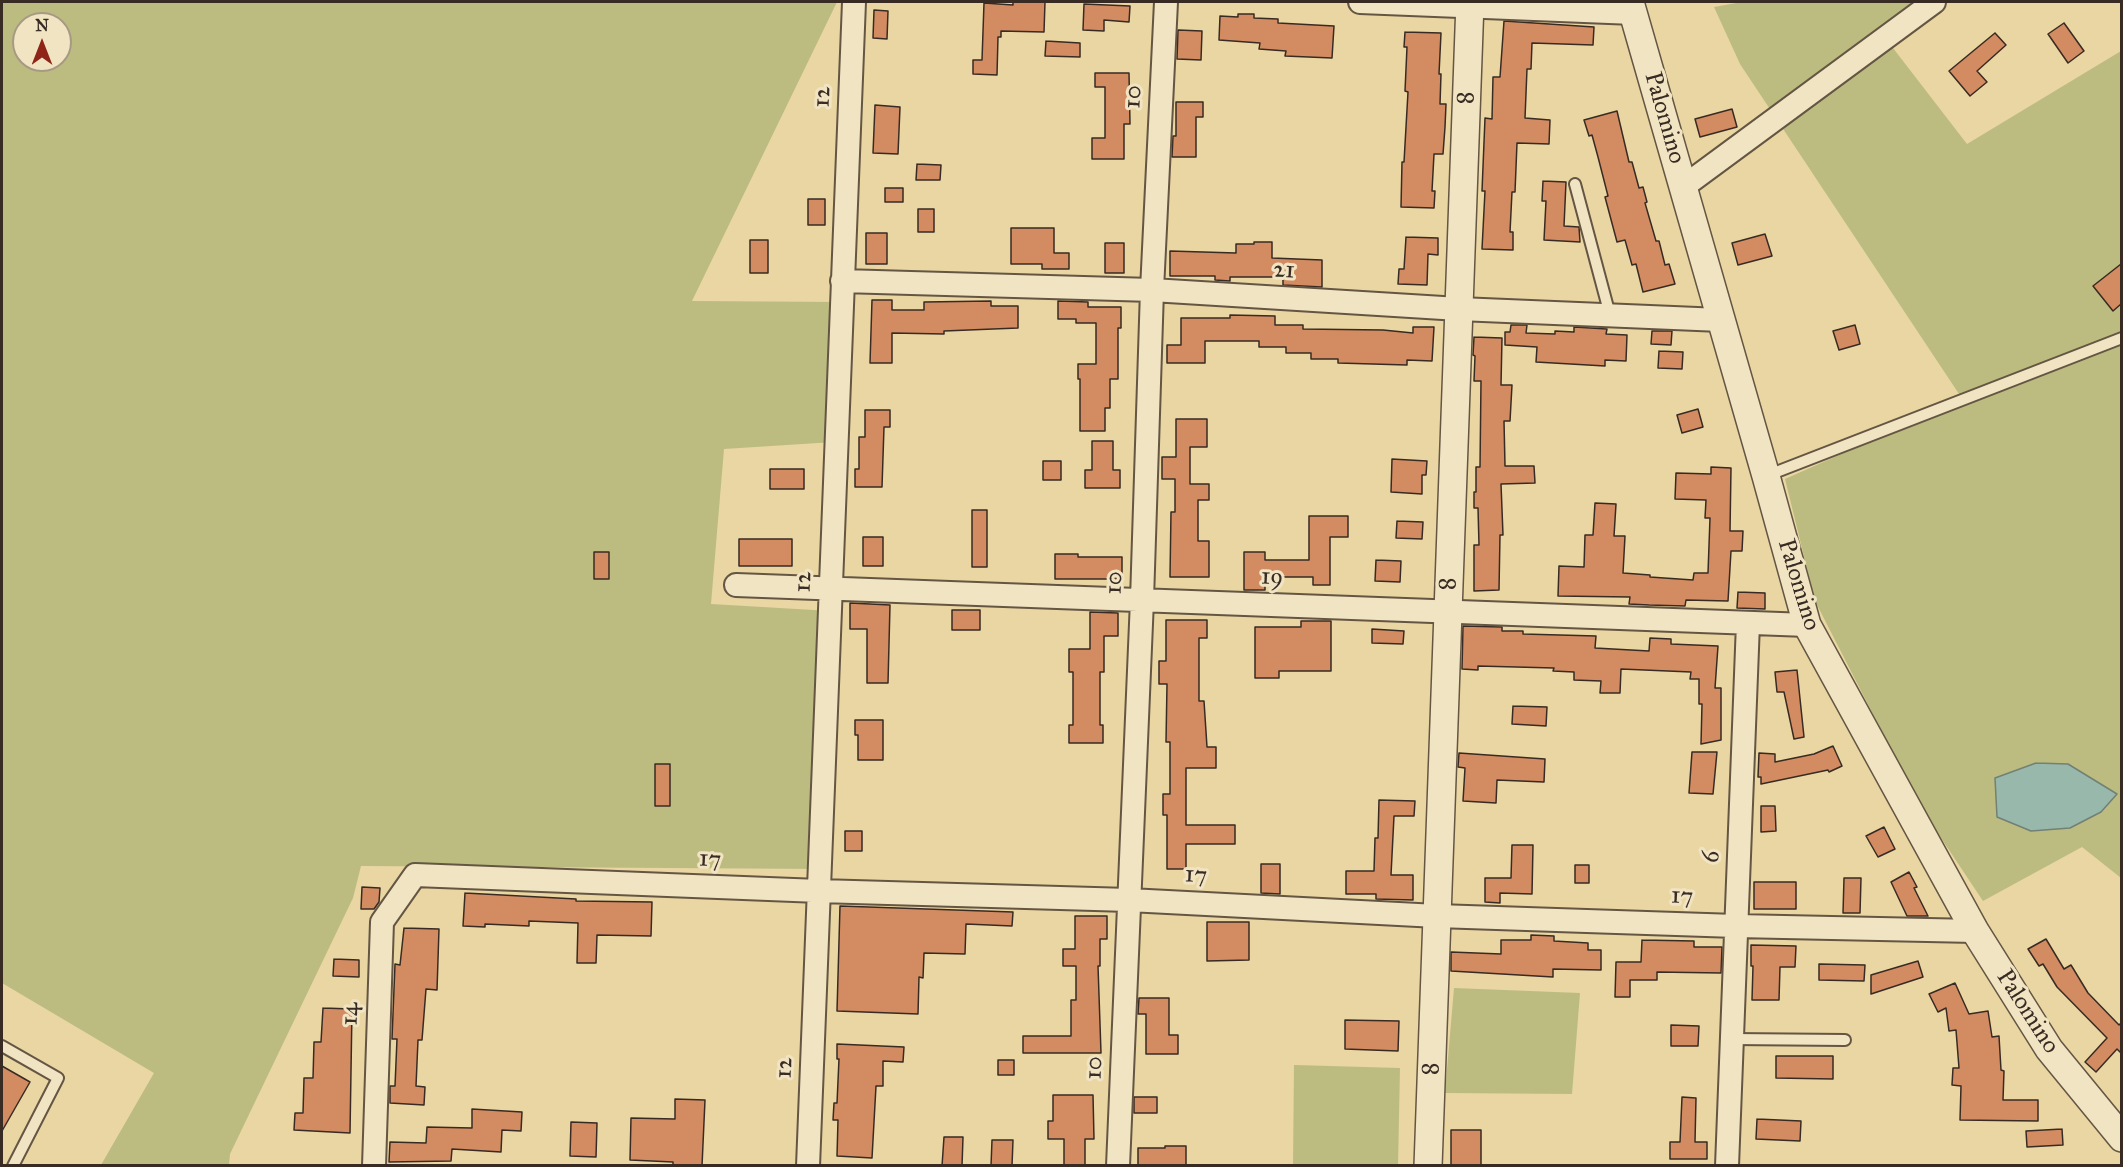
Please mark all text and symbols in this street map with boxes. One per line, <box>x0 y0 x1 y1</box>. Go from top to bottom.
north arrow <box>12 12 72 72</box>
text: N <box>35 16 49 35</box>
street label: Palomino <box>1637 69 1691 167</box>
street label: 10 <box>1119 85 1149 109</box>
street label: 12 <box>808 86 838 108</box>
street label: 8 <box>1452 91 1482 105</box>
street label: 21 <box>1272 256 1296 286</box>
street label: Palomino <box>1770 536 1826 634</box>
street label: 19 <box>1260 563 1284 593</box>
street label: 12 <box>789 571 819 593</box>
street label: 10 <box>1100 571 1130 595</box>
street label: 8 <box>1434 577 1464 591</box>
street label: 17 <box>698 845 722 875</box>
street label: 6 <box>1697 850 1727 864</box>
street label: 17 <box>1184 861 1208 891</box>
street label: 17 <box>1670 882 1694 912</box>
street label: Palomino <box>1989 965 2065 1059</box>
street label: 14 <box>336 1002 366 1026</box>
street label: 10 <box>1080 1056 1110 1080</box>
street label: 12 <box>770 1057 800 1079</box>
street label: 8 <box>1417 1062 1447 1076</box>

